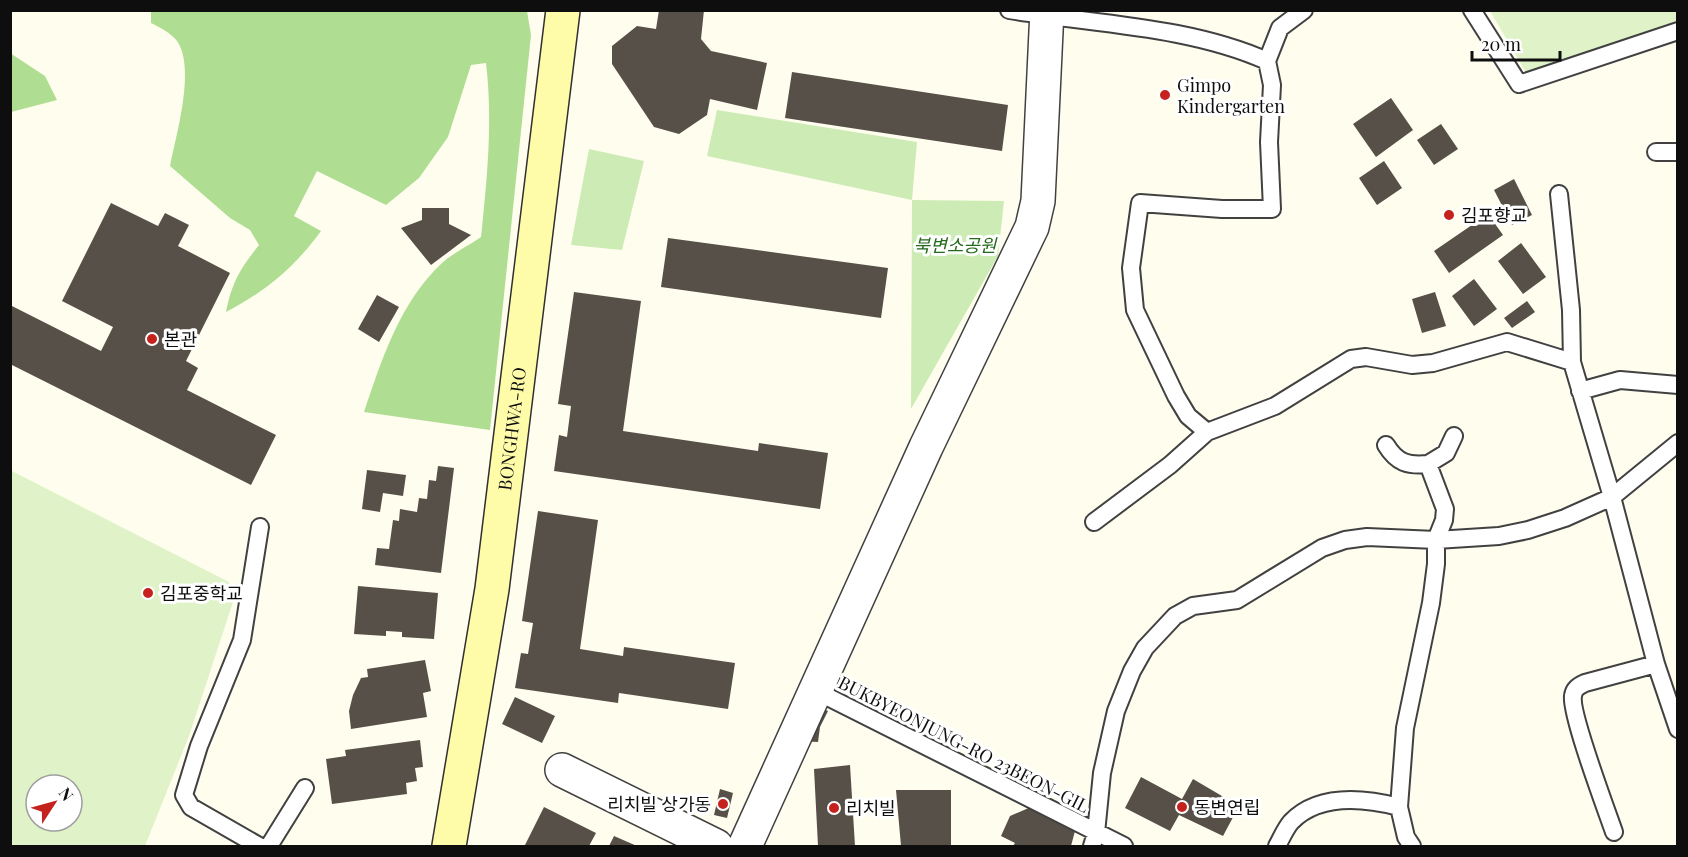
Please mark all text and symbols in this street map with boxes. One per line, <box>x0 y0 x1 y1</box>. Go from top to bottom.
scale bar <box>1472 24 1560 62</box>
text: 20 m <box>1481 32 1521 56</box>
place label: Gimpo Kindergarten <box>1177 73 1285 118</box>
marker: Gimpo Kindergarten <box>1158 88 1172 102</box>
place label: 김포향교 <box>1461 203 1527 227</box>
marker: 김포향교 <box>1442 208 1456 222</box>
park label: 북변소공원 <box>914 233 998 257</box>
place label: 본관 <box>164 327 198 351</box>
marker: 본관 <box>145 332 159 346</box>
street label: BONGHWA-RO <box>492 366 531 492</box>
place label: 김포중학교 <box>160 581 243 605</box>
marker: 김포중학교 <box>141 586 155 600</box>
street label: BUKBYEONJUNG-RO 23BEON-GIL <box>835 670 1094 818</box>
north arrow <box>24 773 84 833</box>
text: N <box>55 783 79 805</box>
place label: 리치빌 상가동 <box>607 792 711 816</box>
place label: 동변연립 <box>1194 795 1260 819</box>
place label: 리치빌 <box>846 796 896 820</box>
marker: 리치빌 상가동 <box>716 797 730 811</box>
marker: 동변연립 <box>1175 800 1189 814</box>
marker: 리치빌 <box>827 801 841 815</box>

